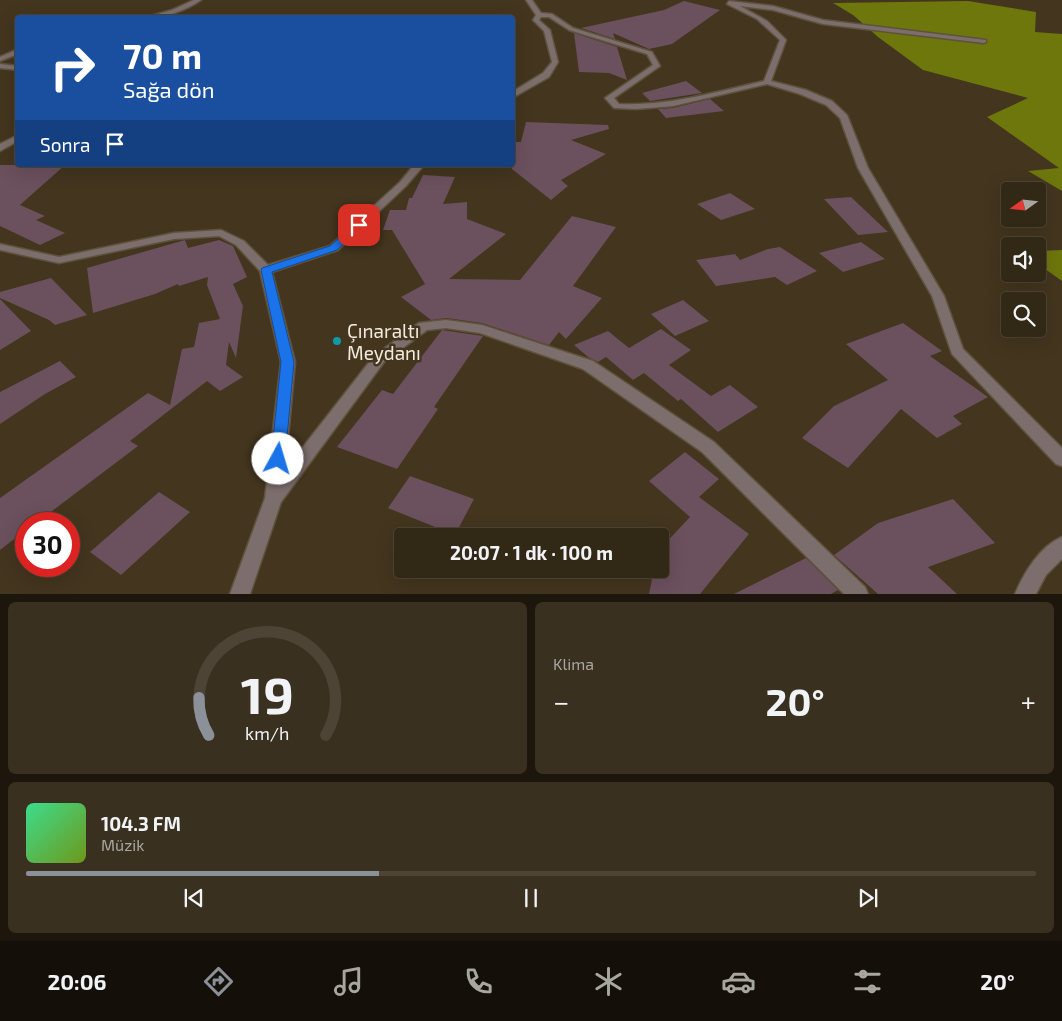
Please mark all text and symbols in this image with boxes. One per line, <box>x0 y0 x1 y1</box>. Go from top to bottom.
text: 70 m <box>123 34 202 76</box>
icon: right <box>40 35 105 100</box>
text: Sağa dön <box>123 76 214 102</box>
icon: arrive <box>101 130 129 158</box>
text: Sonra <box>40 133 91 156</box>
north arrow <box>1001 182 1046 228</box>
map controls <box>1001 182 1046 337</box>
pin <box>338 204 380 246</box>
icon: arrive <box>345 211 373 239</box>
button: sound <box>1001 237 1046 282</box>
button: search <box>1001 292 1046 337</box>
place label: Çınaraltı Meydanı <box>347 319 421 364</box>
marker: Çınaraltı Meydanı <box>331 335 343 347</box>
position arrow <box>251 432 303 484</box>
speed limit sign: 30 <box>15 512 80 577</box>
text: 20:07 · 1 dk · 100 m <box>450 541 613 564</box>
text: Klima <box>553 654 594 673</box>
text: 19 <box>241 662 294 724</box>
text: 20° <box>765 678 825 724</box>
text: − <box>553 684 569 718</box>
text: + <box>1021 684 1036 718</box>
text: km/h <box>245 722 290 744</box>
text: 104.3 FM <box>101 812 181 835</box>
text: Müzik <box>101 835 144 854</box>
icon: previous <box>180 884 208 912</box>
icon: pause <box>517 884 545 912</box>
icon: next <box>854 884 882 912</box>
icon: directions <box>201 964 236 999</box>
icon: music <box>331 964 366 999</box>
icon: phone <box>461 964 496 999</box>
icon: climate <box>591 964 626 999</box>
icon: car <box>721 964 756 999</box>
icon: filters <box>850 964 885 999</box>
text: 20:06 <box>47 968 107 994</box>
text: 20° <box>980 968 1015 994</box>

